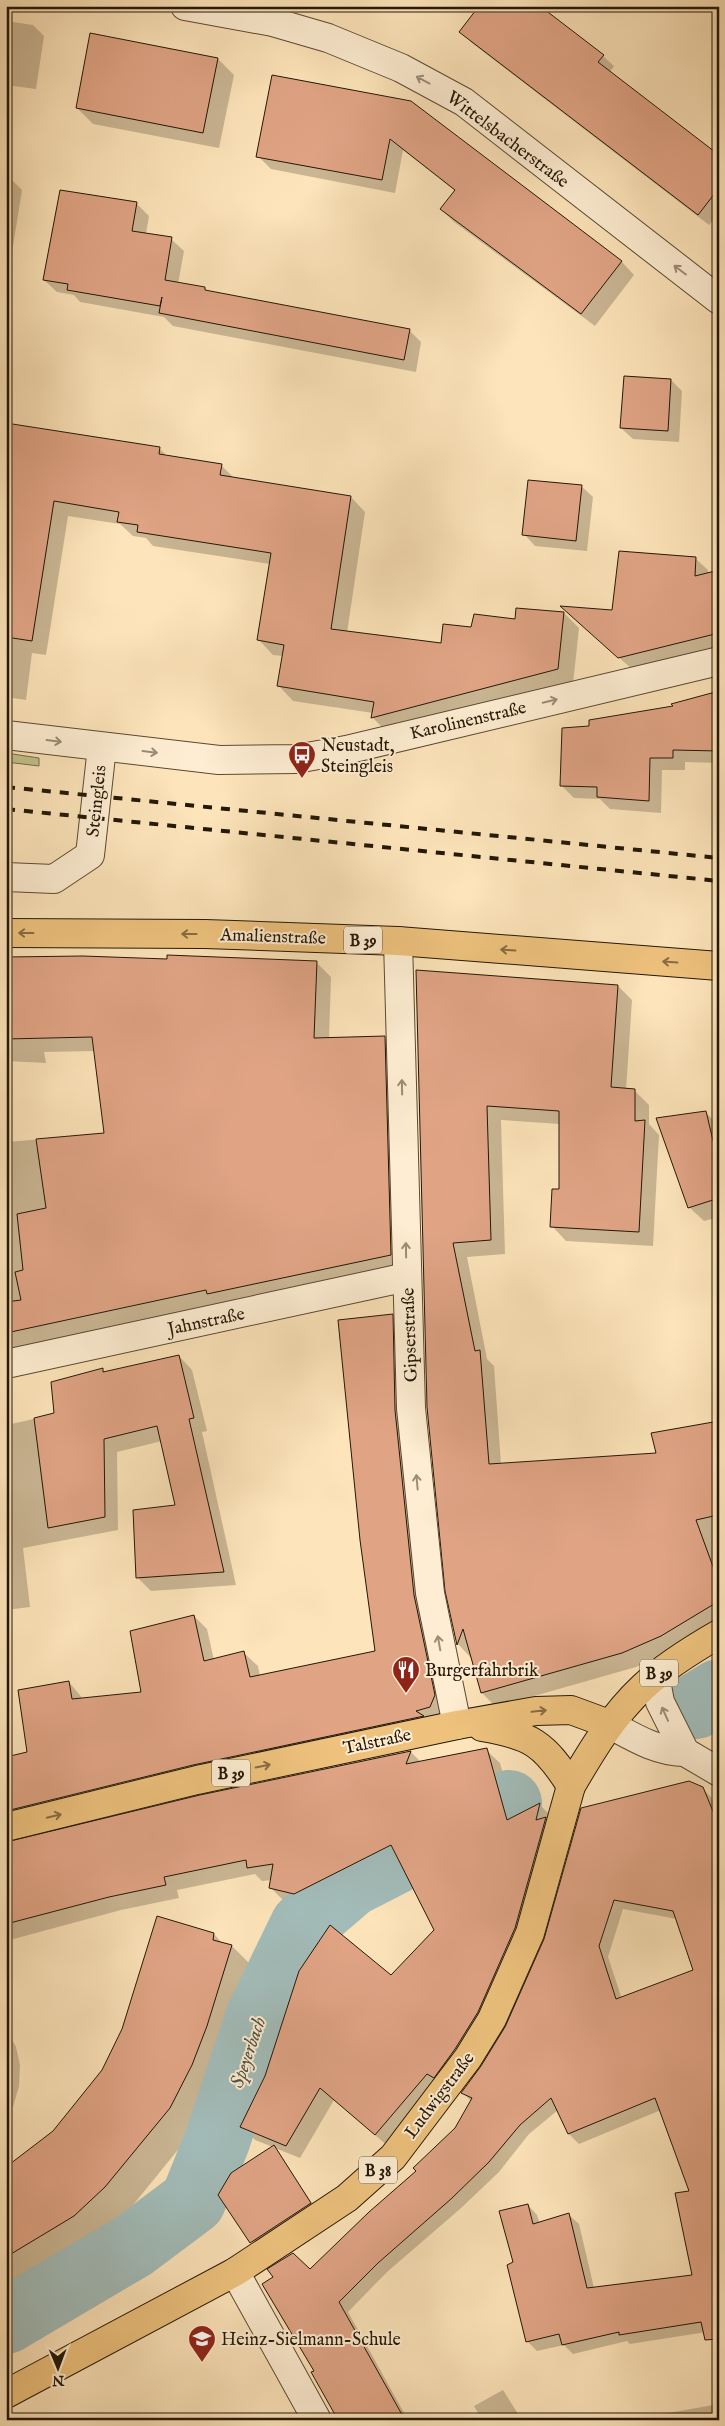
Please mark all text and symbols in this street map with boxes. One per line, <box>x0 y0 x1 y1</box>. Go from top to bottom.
one-way arrow <box>416 75 431 84</box>
street label: Wittelsbacherstraße <box>441 87 573 194</box>
one-way arrow <box>673 265 687 275</box>
one-way arrow <box>542 696 558 705</box>
street label: Karolinenstraße <box>408 697 529 746</box>
place label: Neustadt, Steingleis <box>321 735 395 779</box>
one-way arrow <box>46 736 62 746</box>
bus stop icon: Neustadt, Steingleis <box>287 740 317 779</box>
one-way arrow <box>142 747 158 757</box>
street label: Steingleis <box>82 764 113 838</box>
street label: Amalienstraße <box>219 924 326 951</box>
road number: B 39 <box>344 926 382 954</box>
one-way arrow <box>18 928 34 938</box>
one-way arrow <box>181 929 197 939</box>
one-way arrow <box>500 945 516 954</box>
one-way arrow <box>662 957 678 967</box>
one-way arrow <box>397 1079 407 1096</box>
one-way arrow <box>401 1242 411 1258</box>
street label: Gipserstraße <box>397 1287 424 1383</box>
street label: Jahnstraße <box>164 1303 247 1342</box>
one-way arrow <box>413 1474 422 1490</box>
one-way arrow <box>433 1635 443 1651</box>
restaurant icon: Burgerfahrbrik <box>391 1655 421 1694</box>
place label: Burgerfahrbrik <box>425 1660 539 1683</box>
road number: B 39 <box>640 1660 678 1686</box>
one-way arrow <box>531 1706 547 1716</box>
one-way arrow <box>659 1707 669 1722</box>
street label: Talstraße <box>341 1724 413 1761</box>
road number: B 39 <box>212 1760 250 1786</box>
one-way arrow <box>254 1761 270 1770</box>
one-way arrow <box>45 1810 61 1820</box>
water label: Speyerbach <box>226 2014 272 2091</box>
street label: Ludwigstraße <box>400 2048 480 2144</box>
road number: B 38 <box>359 2156 397 2184</box>
school or university icon: Heinz-Sielmann-Schule <box>187 2324 217 2363</box>
place label: Heinz-Sielmann-Schule <box>221 2329 401 2352</box>
north arrow <box>32 2344 82 2394</box>
text: N <box>52 2371 65 2389</box>

